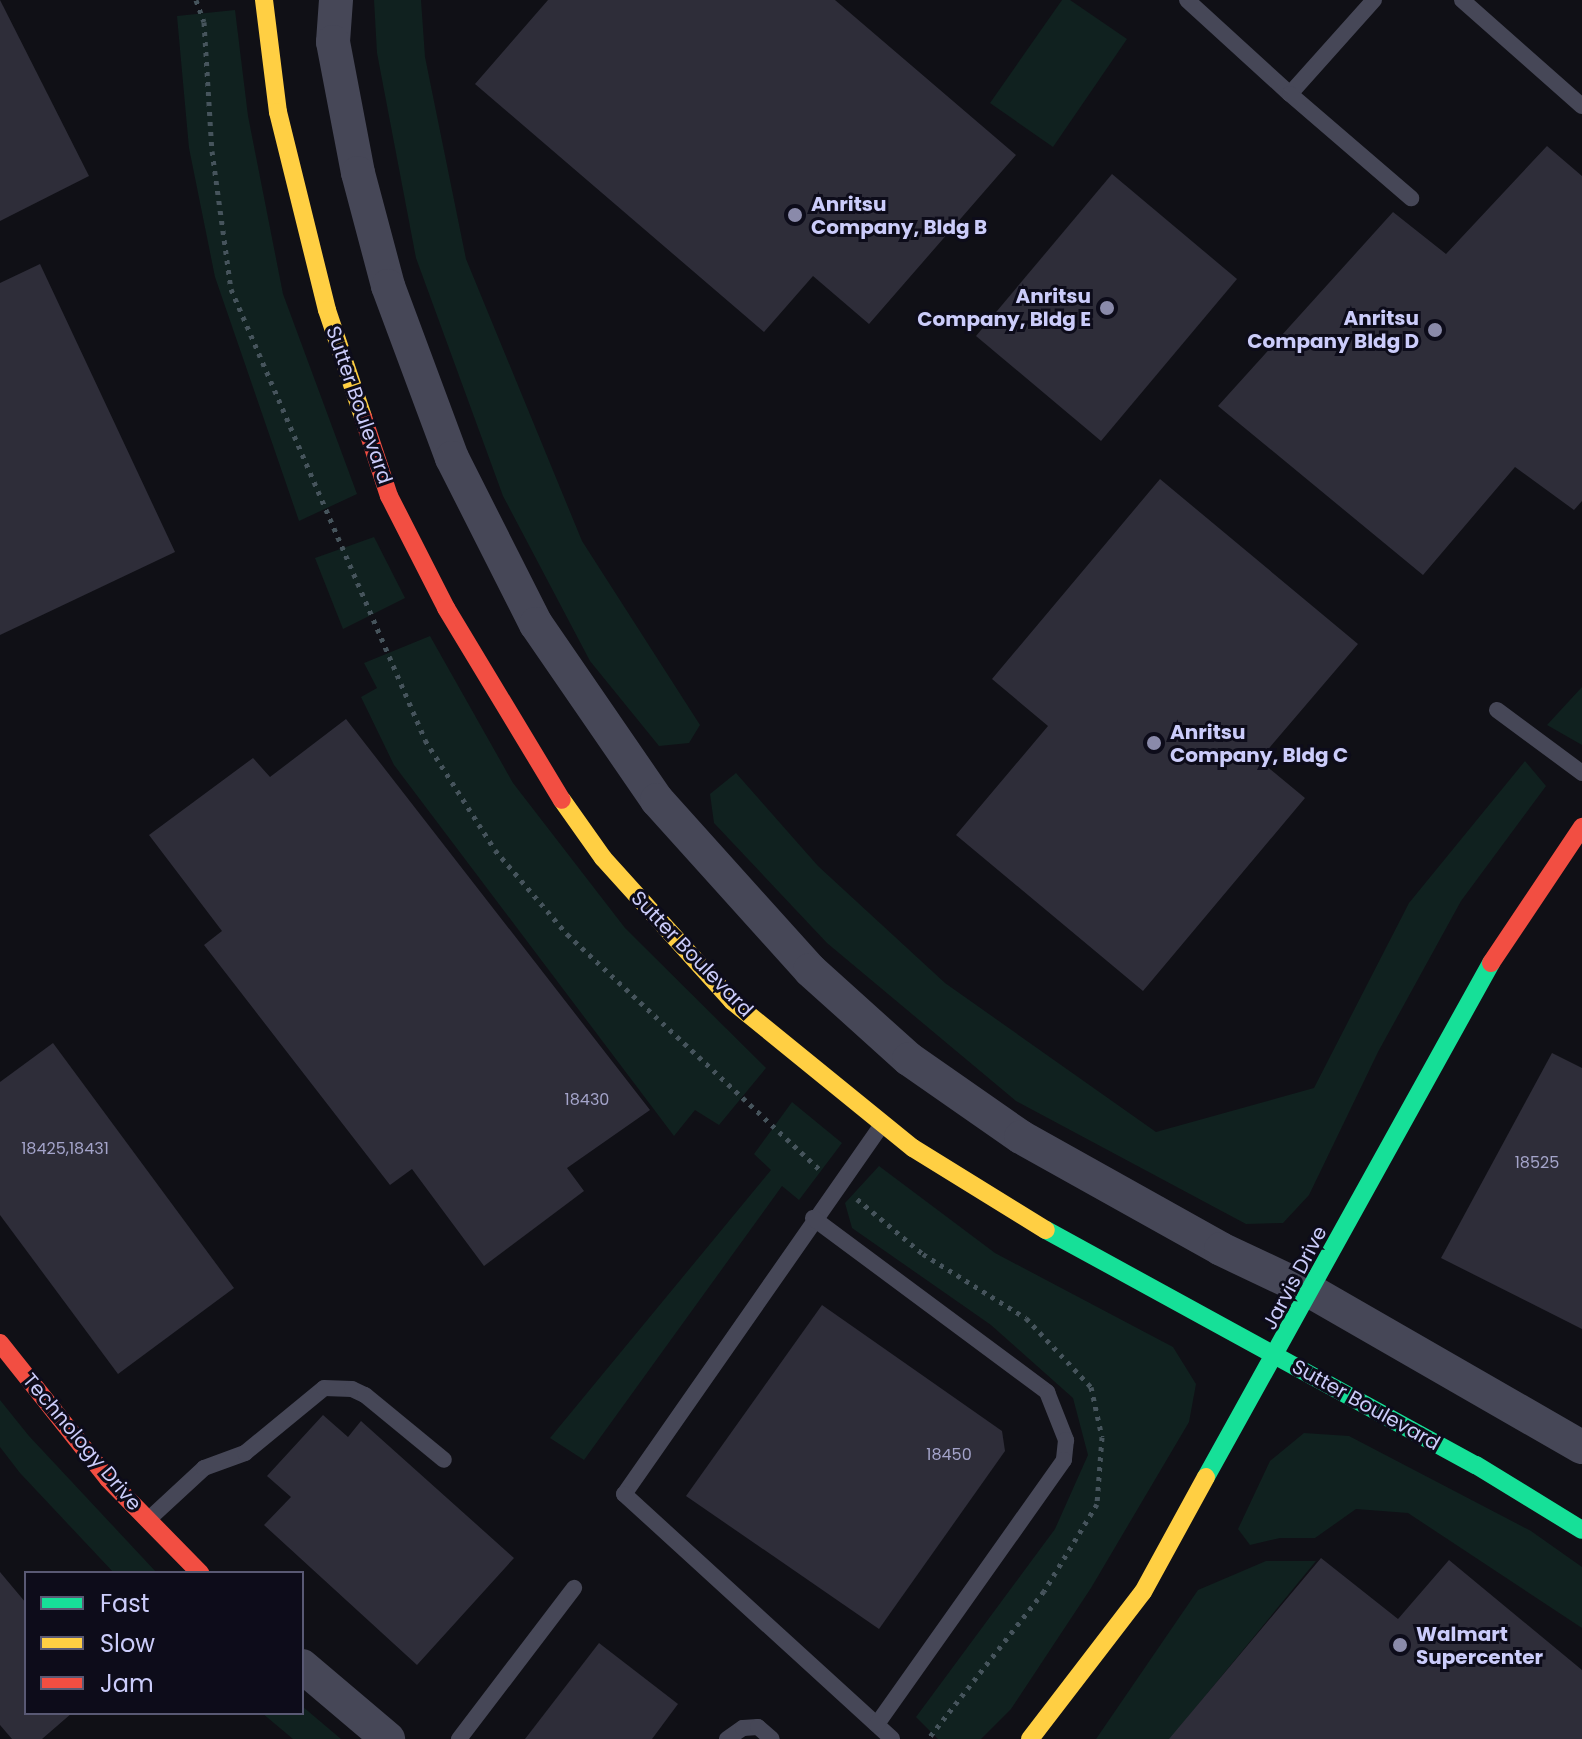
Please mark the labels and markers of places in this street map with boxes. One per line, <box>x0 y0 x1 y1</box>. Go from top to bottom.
place label: Anritsu Company, Bldg B <box>811 192 987 239</box>
marker: Anritsu Company, Bldg B <box>786 206 804 224</box>
place label: Anritsu Company, Bldg E <box>917 284 1091 331</box>
marker: Anritsu Company, Bldg E <box>1098 299 1116 317</box>
place label: Anritsu Company Bldg D <box>1247 306 1419 353</box>
marker: Anritsu Company Bldg D <box>1426 321 1444 339</box>
place label: Anritsu Company, Bldg C <box>1170 720 1348 767</box>
marker: Anritsu Company, Bldg C <box>1145 734 1163 752</box>
place label: Walmart Supercenter <box>1416 1622 1543 1669</box>
marker: Walmart Supercenter <box>1391 1636 1409 1654</box>

